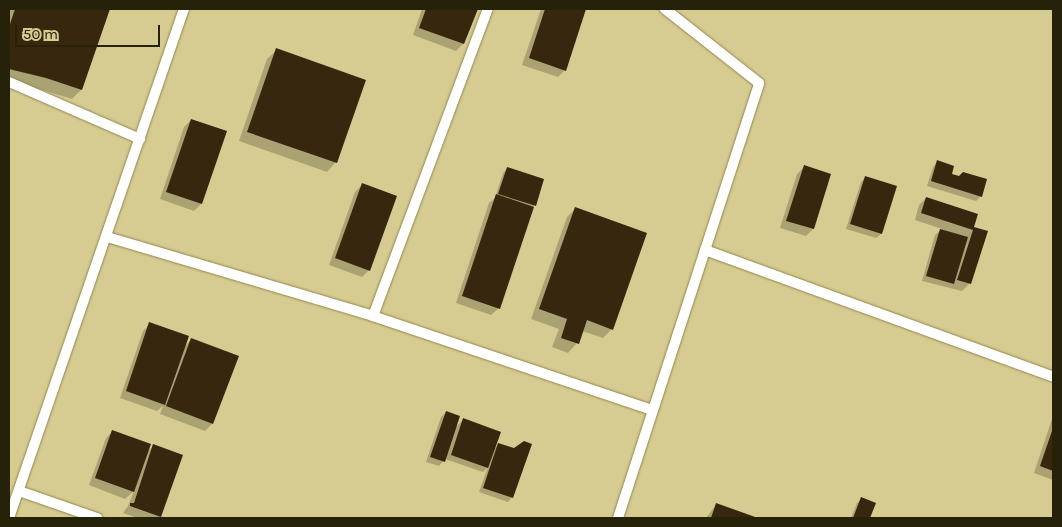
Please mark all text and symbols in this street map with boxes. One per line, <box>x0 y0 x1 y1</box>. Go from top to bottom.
scale bar <box>18 15 162 47</box>
text: 50 m <box>23 25 58 43</box>

